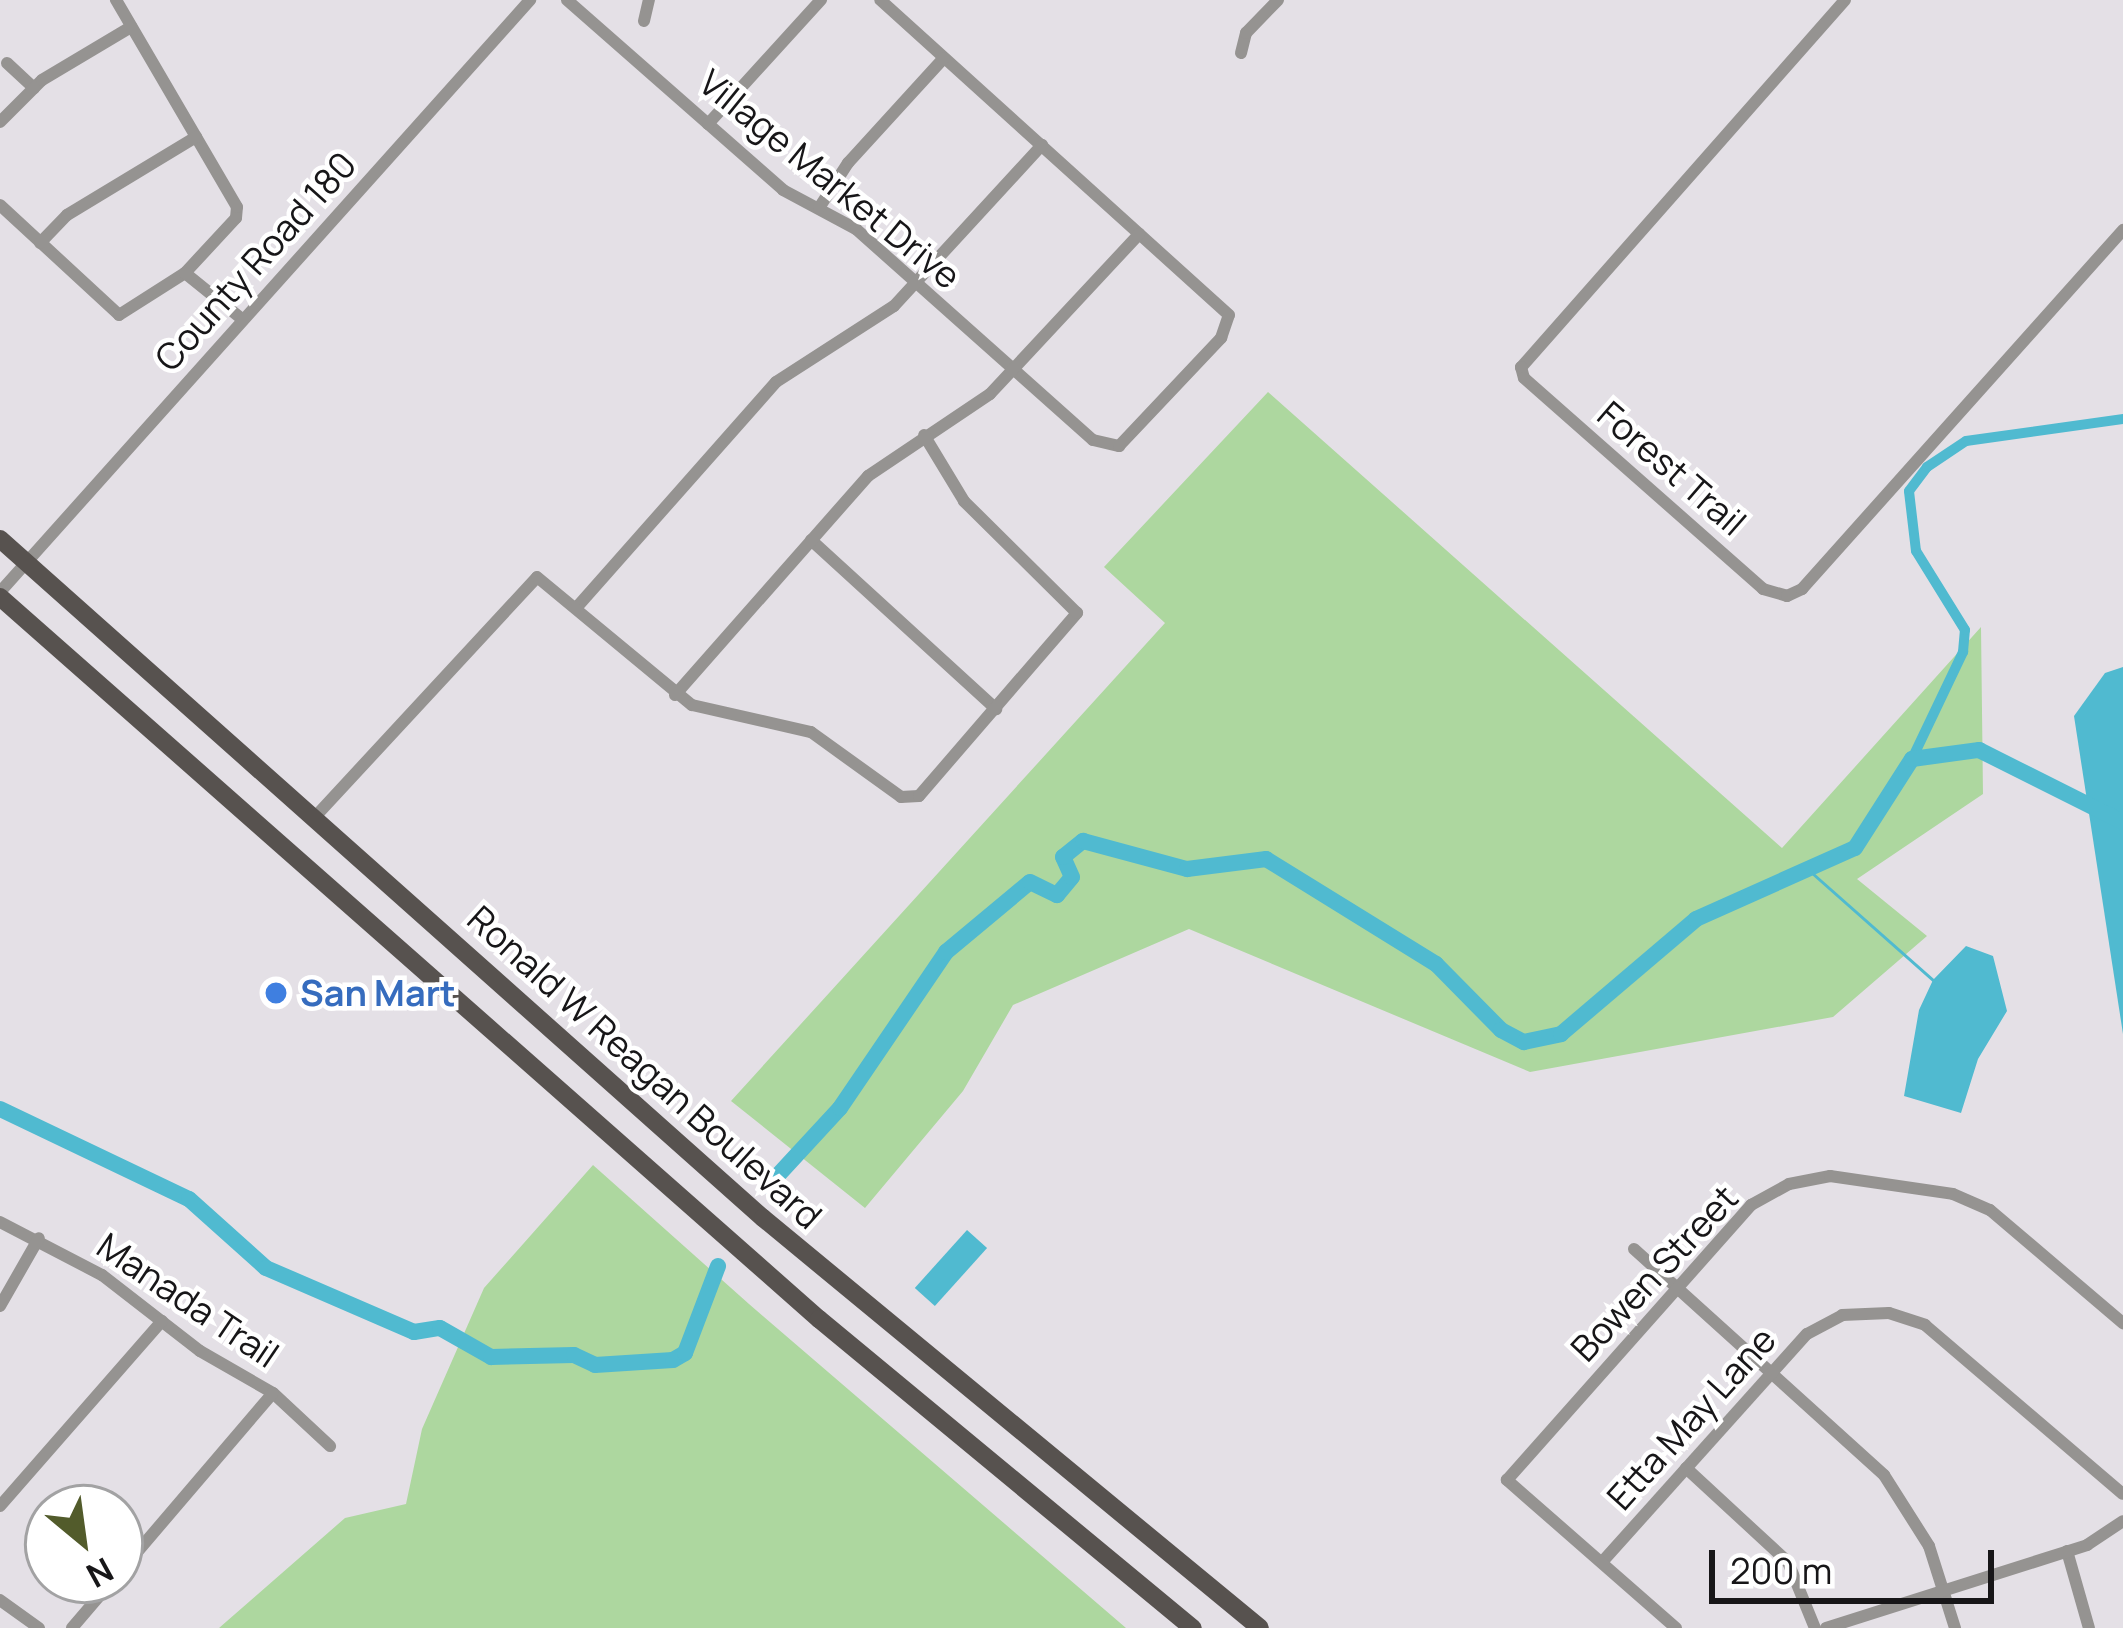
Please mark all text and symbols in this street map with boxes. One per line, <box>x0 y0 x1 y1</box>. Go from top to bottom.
street label: Village Market Drive <box>691 60 969 298</box>
street label: County Road 180 <box>146 143 364 379</box>
street label: Forest Trail <box>1589 392 1755 544</box>
street label: Ronald W Reagan Boulevard <box>459 897 831 1237</box>
place label: San Mart <box>300 971 456 1015</box>
marker: San Mart <box>263 980 289 1006</box>
street label: Bowen Street <box>1562 1176 1746 1370</box>
street label: Manada Trail <box>89 1224 287 1376</box>
street label: Etta May Lane <box>1598 1318 1784 1518</box>
north arrow <box>24 1484 144 1604</box>
scale bar <box>1715 1526 2000 1600</box>
text: 200 m <box>1730 1546 1832 1595</box>
text: N <box>79 1548 122 1599</box>

